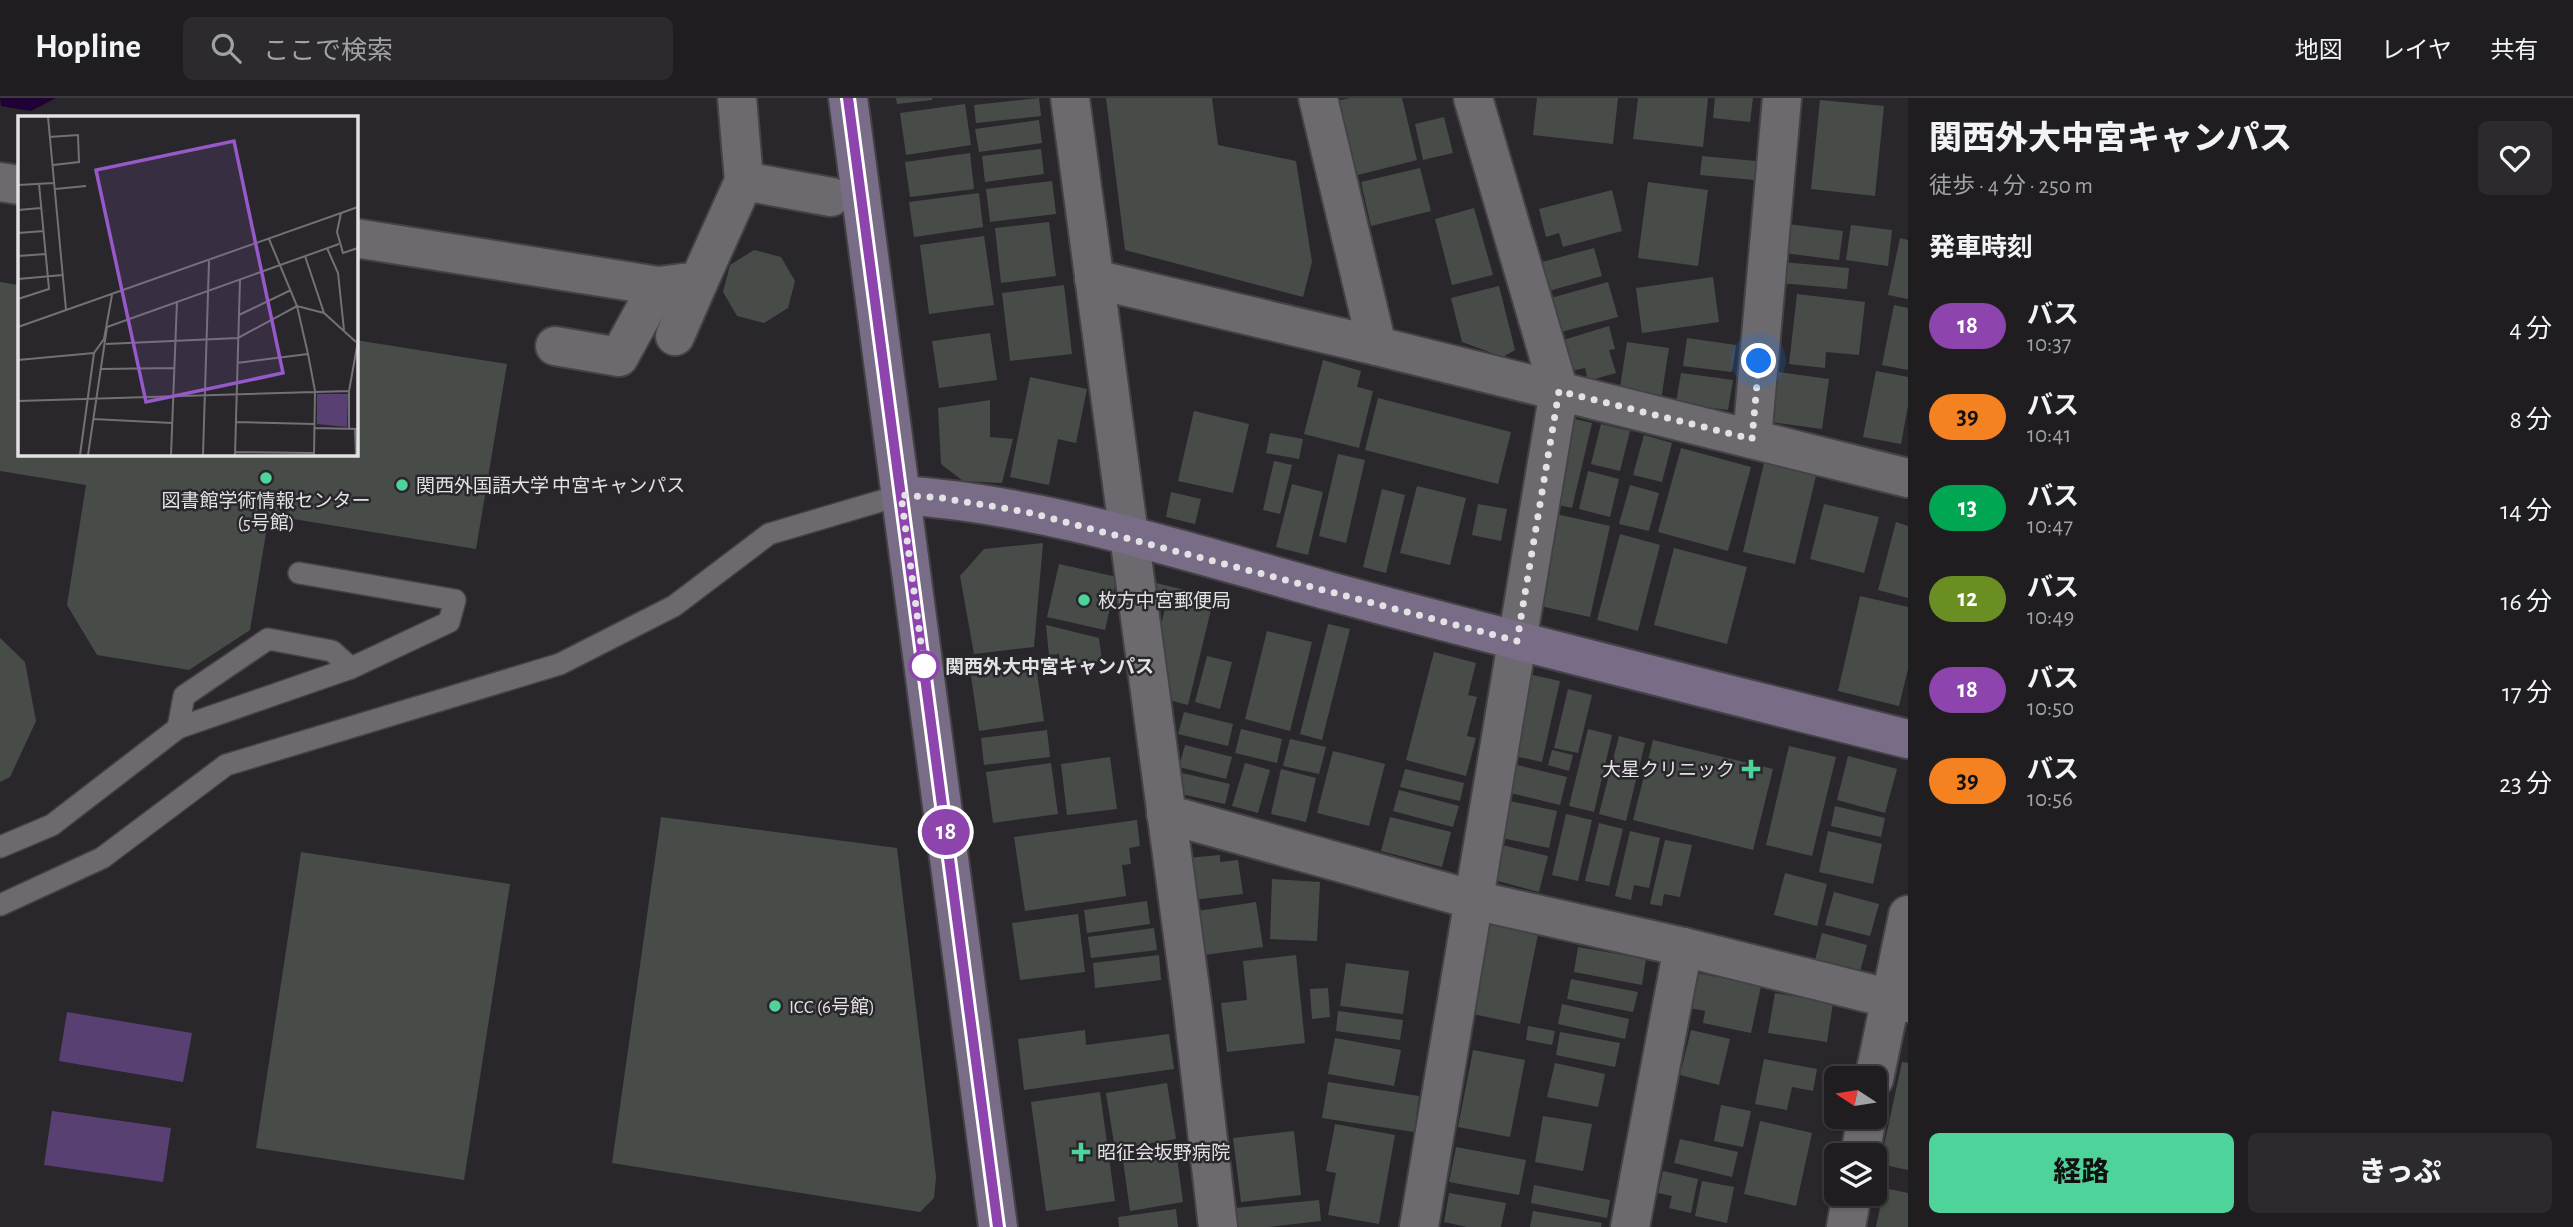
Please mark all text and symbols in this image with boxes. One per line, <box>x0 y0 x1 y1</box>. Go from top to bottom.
search box <box>183 17 673 80</box>
icon: search <box>207 29 245 67</box>
text: Hopline <box>35 31 141 64</box>
text: ここで検索 <box>263 38 393 64</box>
text: 地図 <box>2295 39 2343 63</box>
text: レイヤ <box>2381 39 2452 63</box>
text: 共有 <box>2490 39 2538 63</box>
inset map <box>18 116 357 455</box>
button: heart <box>2478 121 2552 195</box>
text: 関西外大中宮キャンパス <box>1929 123 2292 156</box>
text: 徒歩 · 4 分 · 250 m <box>1929 175 2093 198</box>
text: 発車時刻 <box>1929 235 2033 261</box>
text: バス <box>2027 302 2079 328</box>
text: 18 <box>1957 314 1978 338</box>
text: 4 分 <box>2509 316 2552 342</box>
text: 10:37 <box>2027 333 2071 356</box>
your location <box>1741 343 1776 378</box>
text: バス <box>2027 393 2079 419</box>
text: 39 <box>1957 405 1978 429</box>
text: 8 分 <box>2509 407 2552 433</box>
text: 10:41 <box>2027 424 2071 447</box>
marker: 図書館学術情報センター (5号館) <box>258 470 274 486</box>
place label: 関西外国語大学 中宮キャンパス <box>416 475 685 496</box>
marker: 関西外国語大学 中宮キャンパス <box>394 477 410 493</box>
text: バス <box>2027 484 2079 510</box>
place label: 図書館学術情報センター (5号館) <box>161 490 371 533</box>
text: 13 <box>1958 496 1977 520</box>
text: 14 分 <box>2500 498 2552 524</box>
text: 10:47 <box>2027 515 2073 538</box>
text: バス <box>2027 575 2079 601</box>
text: 12 <box>1958 587 1977 611</box>
text: 16 分 <box>2501 589 2552 615</box>
place label: 枚方中宮郵便局 <box>1098 590 1231 611</box>
marker: 枚方中宮郵便局 <box>1076 592 1092 608</box>
text: 10:49 <box>2027 606 2074 629</box>
marker: 関西外大中宮キャンパス <box>909 651 939 681</box>
place label: 関西外大中宮キャンパス <box>945 656 1154 677</box>
text: バス <box>2027 666 2079 692</box>
text: 18 <box>1957 678 1978 702</box>
text: 17 分 <box>2502 680 2552 706</box>
text: 10:50 <box>2027 697 2074 720</box>
text: バス <box>2027 757 2079 783</box>
marker: 大星クリニック <box>1741 759 1761 779</box>
place label: 大星クリニック <box>1602 760 1735 780</box>
text: 39 <box>1957 769 1978 793</box>
text: 23 分 <box>2499 771 2552 797</box>
text: 10:56 <box>2027 788 2073 811</box>
line badge: 18 <box>914 809 978 855</box>
text: 18 <box>936 820 956 844</box>
place label: ICC (6号館) <box>789 997 875 1017</box>
marker: ICC (6号館) <box>767 998 783 1014</box>
north arrow <box>1824 1066 1886 1129</box>
map controls <box>1824 1066 1887 1206</box>
button: 経路 <box>1929 1133 2234 1213</box>
button: きっぷ <box>2248 1133 2552 1213</box>
marker: 昭征会坂野病院 <box>1071 1142 1091 1162</box>
place label: 昭征会坂野病院 <box>1097 1142 1230 1163</box>
button: layers <box>1824 1143 1887 1206</box>

